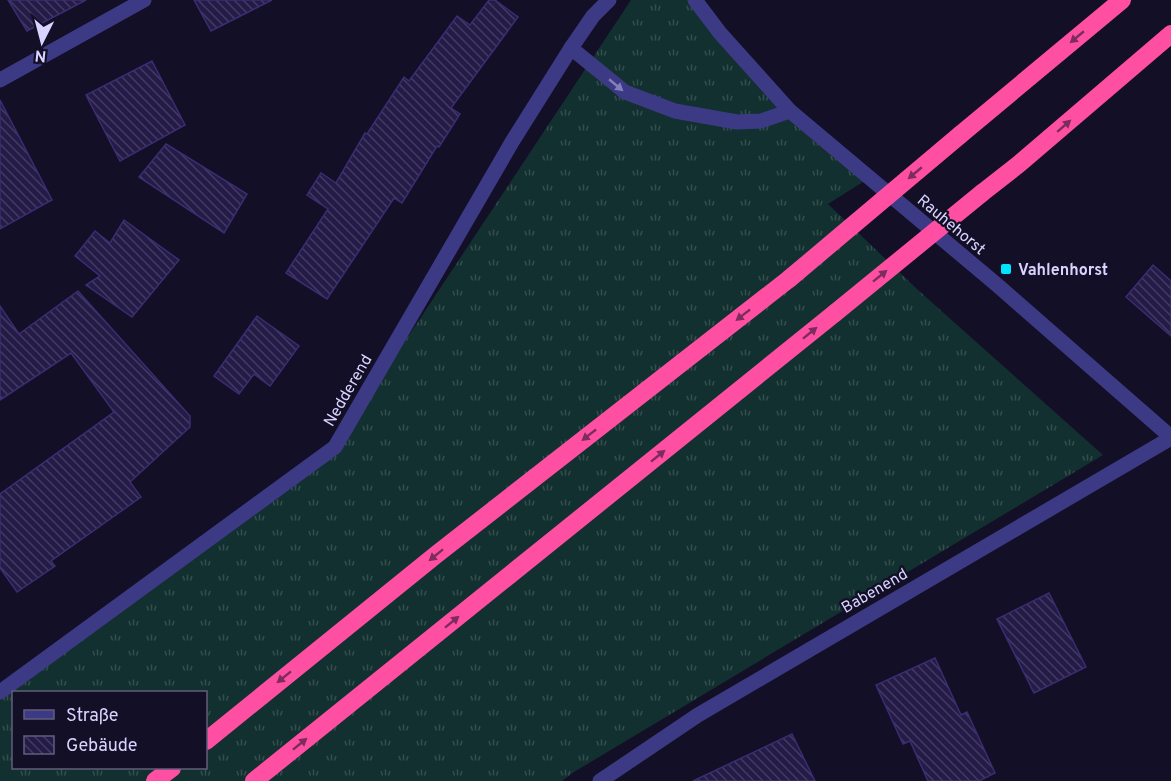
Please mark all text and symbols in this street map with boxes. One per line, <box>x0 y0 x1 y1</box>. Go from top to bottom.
north arrow <box>12 12 72 72</box>
one-way arrow <box>1069 31 1085 44</box>
text: N <box>34 44 47 65</box>
one-way arrow <box>608 78 623 91</box>
one-way arrow <box>1056 120 1071 133</box>
one-way arrow <box>908 166 923 179</box>
street label: Rauhehorst <box>912 191 989 260</box>
place label: Vahlenhorst <box>1018 261 1108 281</box>
marker: Vahlenhorst <box>999 262 1013 276</box>
one-way arrow <box>873 270 888 283</box>
one-way arrow <box>735 309 751 322</box>
one-way arrow <box>802 327 818 340</box>
street label: Nedderend <box>320 351 377 431</box>
one-way arrow <box>582 429 597 441</box>
one-way arrow <box>650 449 666 462</box>
one-way arrow <box>428 549 443 561</box>
street label: Babenend <box>838 565 912 619</box>
one-way arrow <box>444 616 459 628</box>
one-way arrow <box>276 671 292 684</box>
legend <box>12 691 207 769</box>
text: Straße <box>66 705 118 728</box>
text: Gebäude <box>66 735 138 758</box>
one-way arrow <box>292 738 308 751</box>

